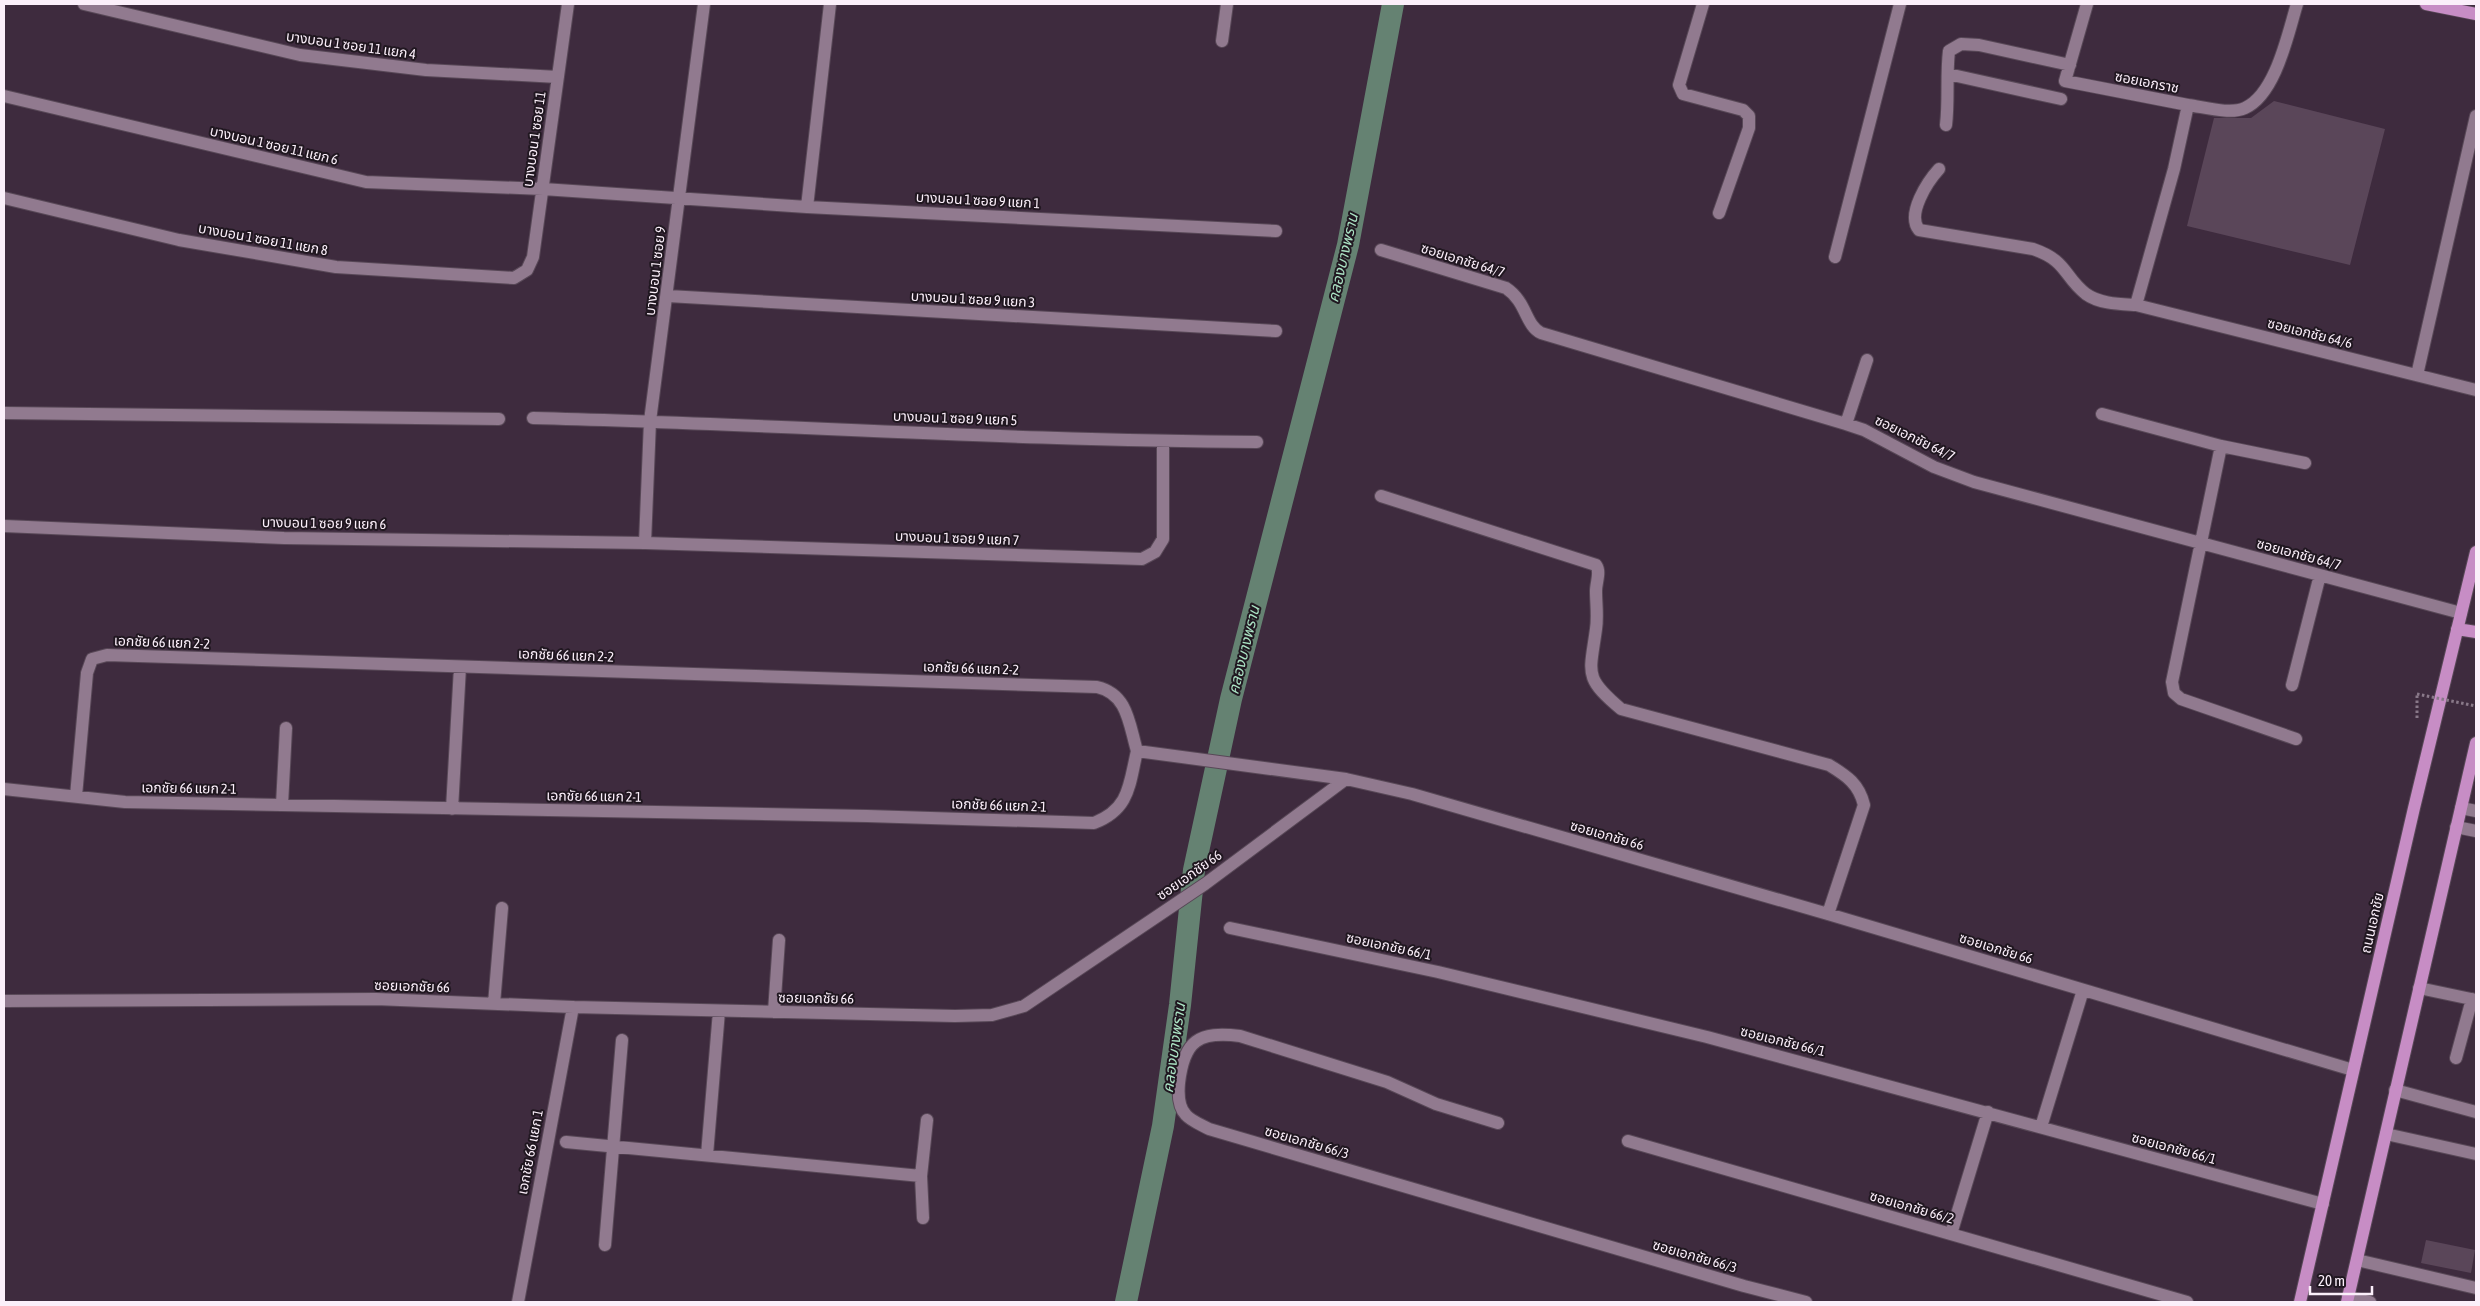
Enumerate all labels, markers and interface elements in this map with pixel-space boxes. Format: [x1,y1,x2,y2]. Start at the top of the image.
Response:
street label: บางบอน 1 ซอย 11 แยก 4 [285,28,417,62]
street label: ซอยเอกราช [2114,68,2180,96]
street label: บางบอน 1 ซอย 11 [519,90,549,188]
street label: บางบอน 1 ซอย 11 แยก 6 [208,122,340,168]
street label: บางบอน 1 ซอย 9 แยก 1 [915,189,1041,211]
water label: คลองบางพราน [1324,211,1361,304]
street label: บางบอน 1 ซอย 11 แยก 8 [197,220,329,258]
street label: บางบอน 1 ซอย 9 [642,225,668,317]
street label: ซอยเอกชัย 64/7 [1419,240,1507,280]
street label: บางบอน 1 ซอย 9 แยก 3 [910,288,1036,310]
street label: ซอยเอกชัย 64/6 [2266,315,2355,351]
street label: บางบอน 1 ซอย 9 แยก 5 [893,408,1017,428]
street label: ซอยเอกชัย 64/7 [1872,412,1958,464]
street label: บางบอน 1 ซอย 9 แยก 6 [262,514,387,532]
street label: บางบอน 1 ซอย 9 แยก 7 [895,528,1019,548]
street label: ซอยเอกชัย 64/7 [2255,535,2343,573]
water label: คลองบางพราน [1224,603,1263,696]
street label: เอกชัย 66 แยก 2-2 [114,632,210,652]
street label: เอกชัย 66 แยก 2-2 [518,645,614,665]
street label: เอกชัย 66 แยก 2-2 [923,658,1019,678]
street label: เอกชัย 66 แยก 2-1 [141,779,237,797]
street label: เอกชัย 66 แยก 2-1 [546,787,642,805]
street label: เอกชัย 66 แยก 2-1 [951,795,1047,815]
street label: ซอยเอกชัย 66 [1568,817,1646,853]
street label: ซอยเอกชัย 66 [1153,847,1225,903]
street label: ถนนเอกชัย [2357,891,2387,955]
street label: ซอยเอกชัย 66/1 [1345,929,1433,963]
street label: ซอยเอกชัย 66 [1957,929,2035,967]
street label: ซอยเอกชัย 66 [374,977,451,995]
street label: ซอยเอกชัย 66 [778,989,854,1007]
water label: คลองบางพราน [1159,1001,1188,1094]
street label: ซอยเอกชัย 66/1 [1739,1023,1827,1059]
street label: เอกชัย 66 แยก 1 [514,1108,546,1196]
street label: ซอยเอกชัย 66/3 [1263,1122,1351,1162]
street label: ซอยเอกชัย 66/1 [2130,1129,2218,1167]
street label: ซอยเอกชัย 66/2 [1868,1187,1956,1227]
street label: ซอยเอกชัย 66/3 [1651,1236,1739,1276]
scale bar [2310,1264,2372,1296]
text: 20 m [2318,1272,2345,1289]

